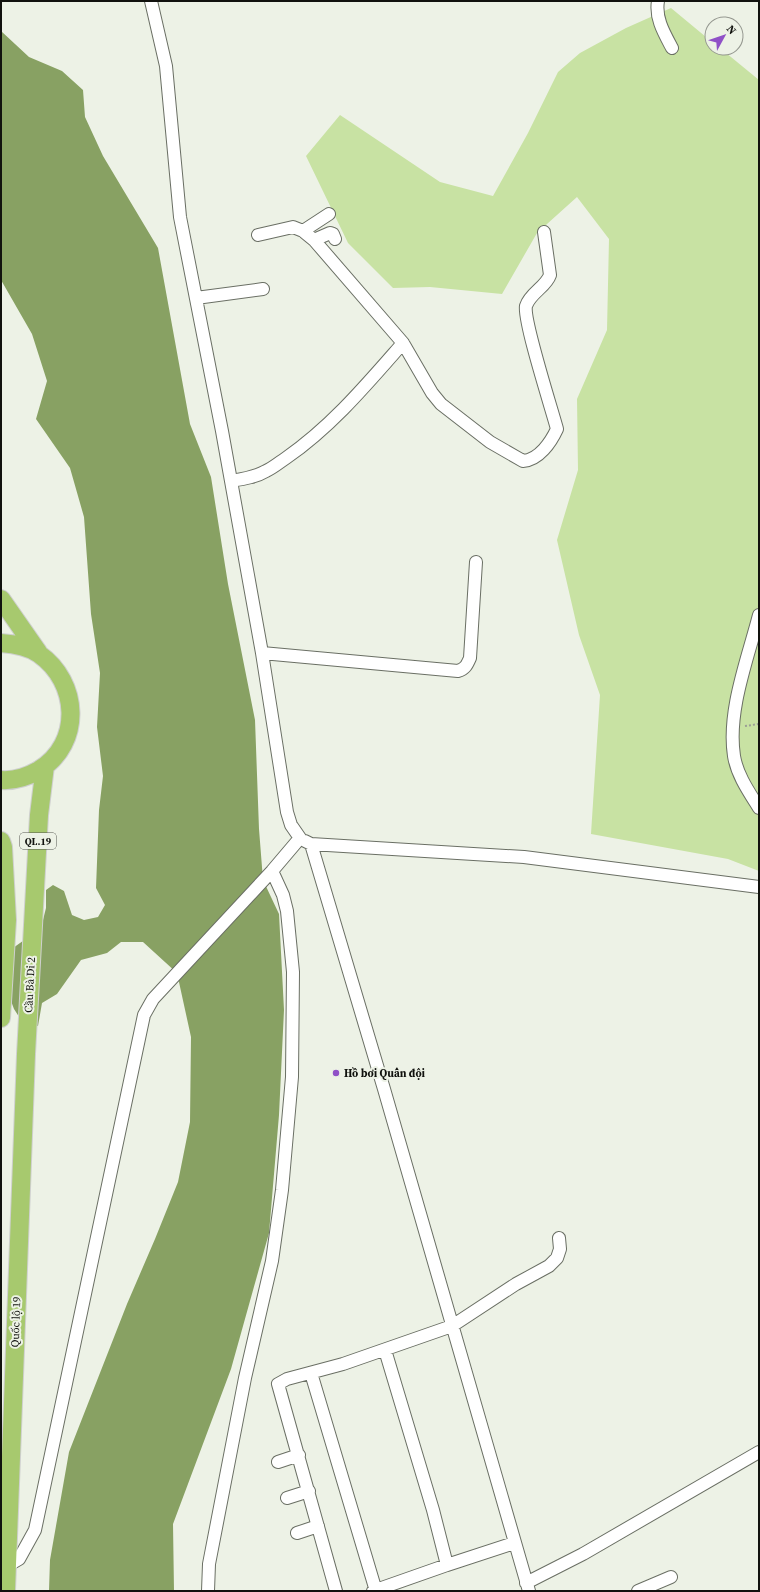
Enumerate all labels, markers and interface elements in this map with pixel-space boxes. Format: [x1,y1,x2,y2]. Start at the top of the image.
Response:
north arrow [704,16,744,56]
text: N [723,22,740,38]
road number: QL.19 [20,833,56,849]
street label: Cầu Bà Di 2 [21,956,39,1013]
place label: Hồ bơi Quân đội [344,1066,426,1081]
marker: Hồ bơi Quân đội [331,1068,341,1078]
street label: Quốc lộ 19 [8,1296,24,1348]

